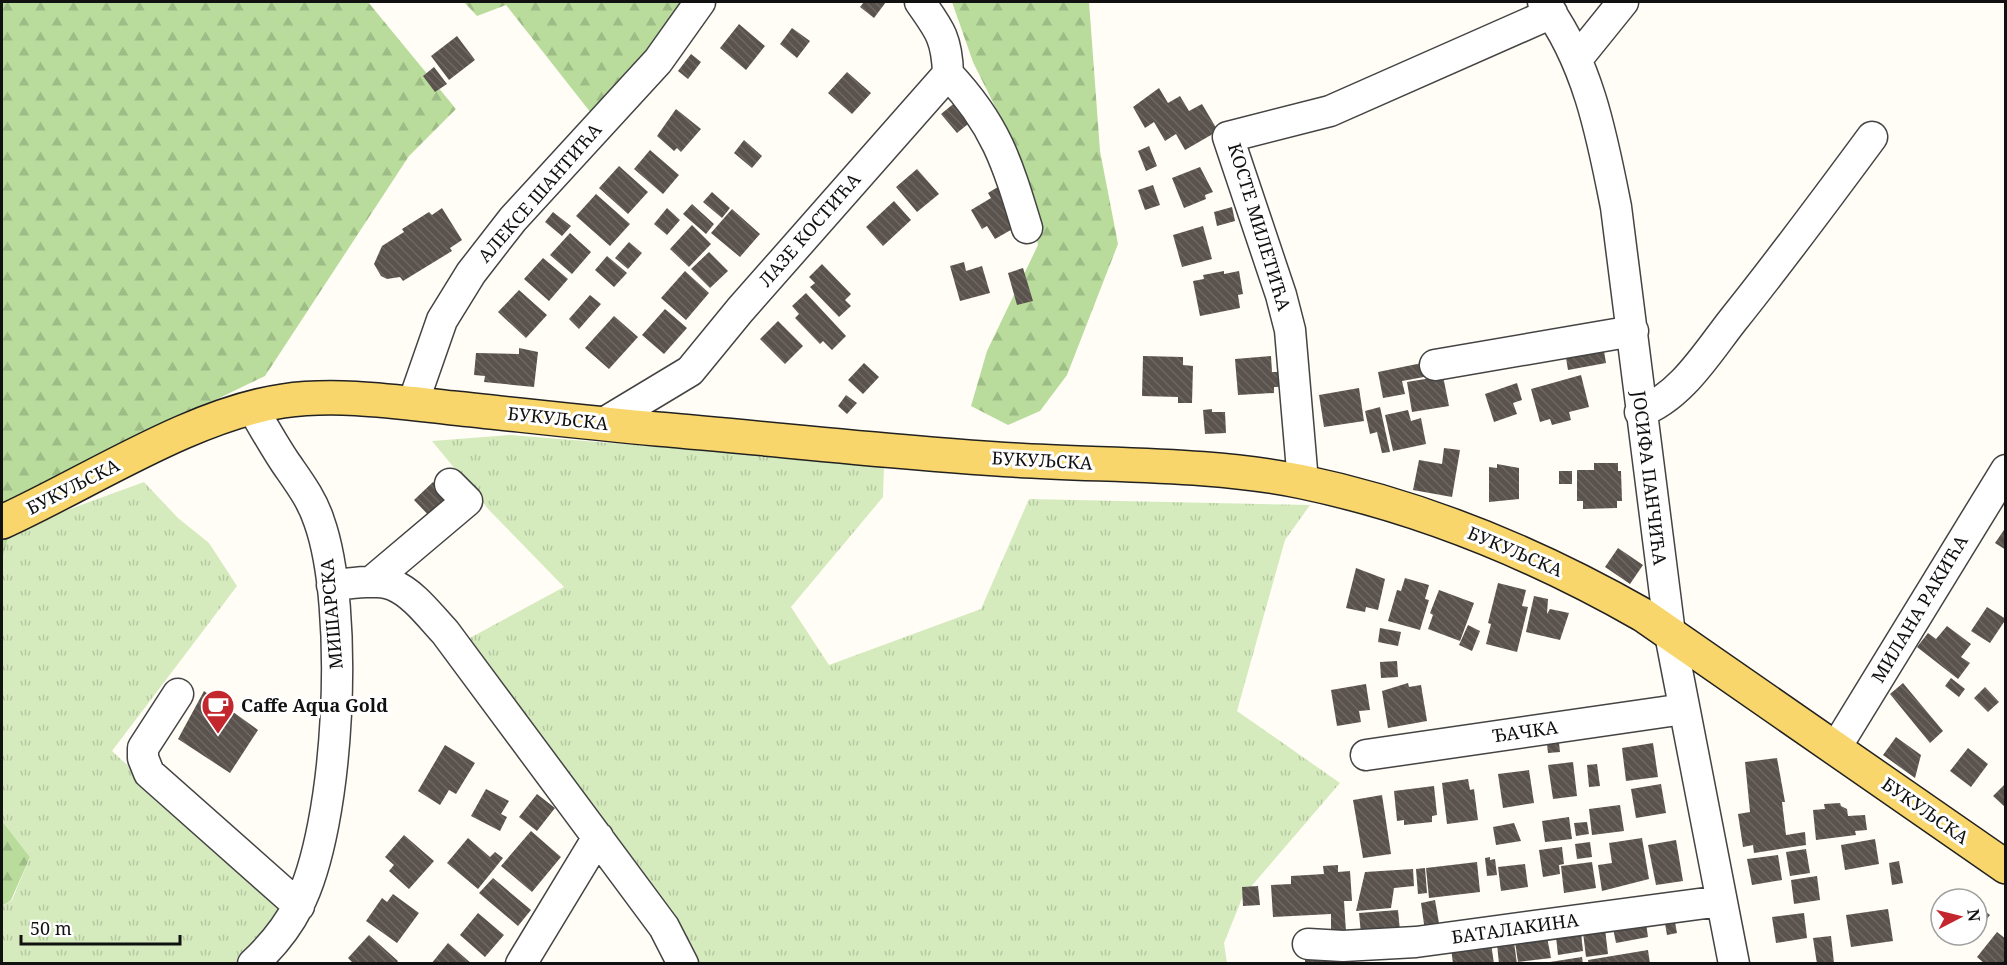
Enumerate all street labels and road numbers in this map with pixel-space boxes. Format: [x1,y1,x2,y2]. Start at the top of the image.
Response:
street label: АЛЕКСЕ ШАНТИЋА [472,117,607,267]
street label: КОСТЕ МИЛЕТИЋА [1223,140,1297,314]
street label: ЛАЗЕ КОСТИЋА [753,167,866,291]
street label: ЈОСИФА ПАНЧИЋА [1627,388,1673,567]
street label: БУКУЉСКА [507,401,610,435]
street label: БУКУЉСКА [991,445,1093,475]
street label: БУКУЉСКА [22,452,123,520]
street label: БУКУЉСКА [1464,520,1567,582]
street label: МИЛАНА РАКИЋА [1866,530,1973,687]
street label: МИШАРСКА [314,557,348,670]
street label: ЂАЧКА [1491,714,1559,747]
street label: БУКУЉСКА [1877,771,1974,849]
street label: БАТАЛАКИНА [1450,907,1580,949]

